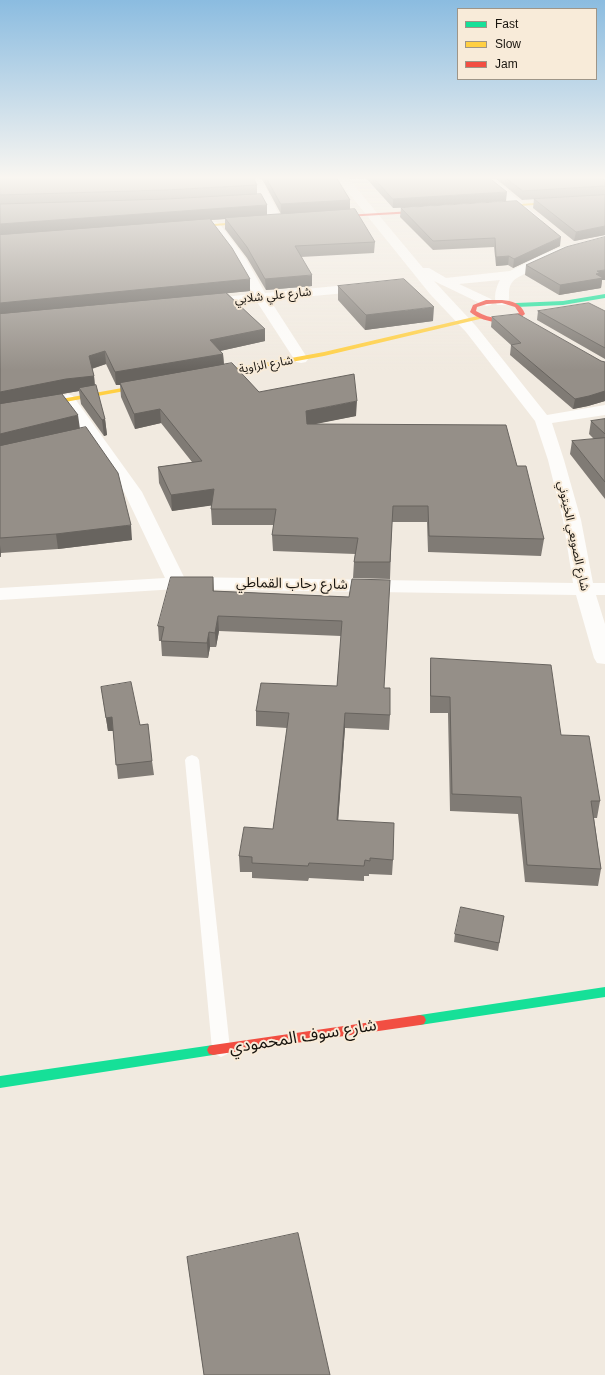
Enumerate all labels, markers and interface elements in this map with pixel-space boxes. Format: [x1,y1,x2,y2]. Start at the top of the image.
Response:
legend [457,8,597,80]
text: Fast [495,17,518,31]
text: Slow [495,37,521,51]
text: Jam [495,57,518,71]
street label: شارع علي شلابي [234,285,312,307]
street label: شارع الزاوية [238,353,294,377]
street label: شارع الصويعي الخيتوني [554,480,592,592]
street label: شارع رحاب القماطي [236,575,348,593]
street label: شارع سوف المحمودي [228,1015,378,1059]

